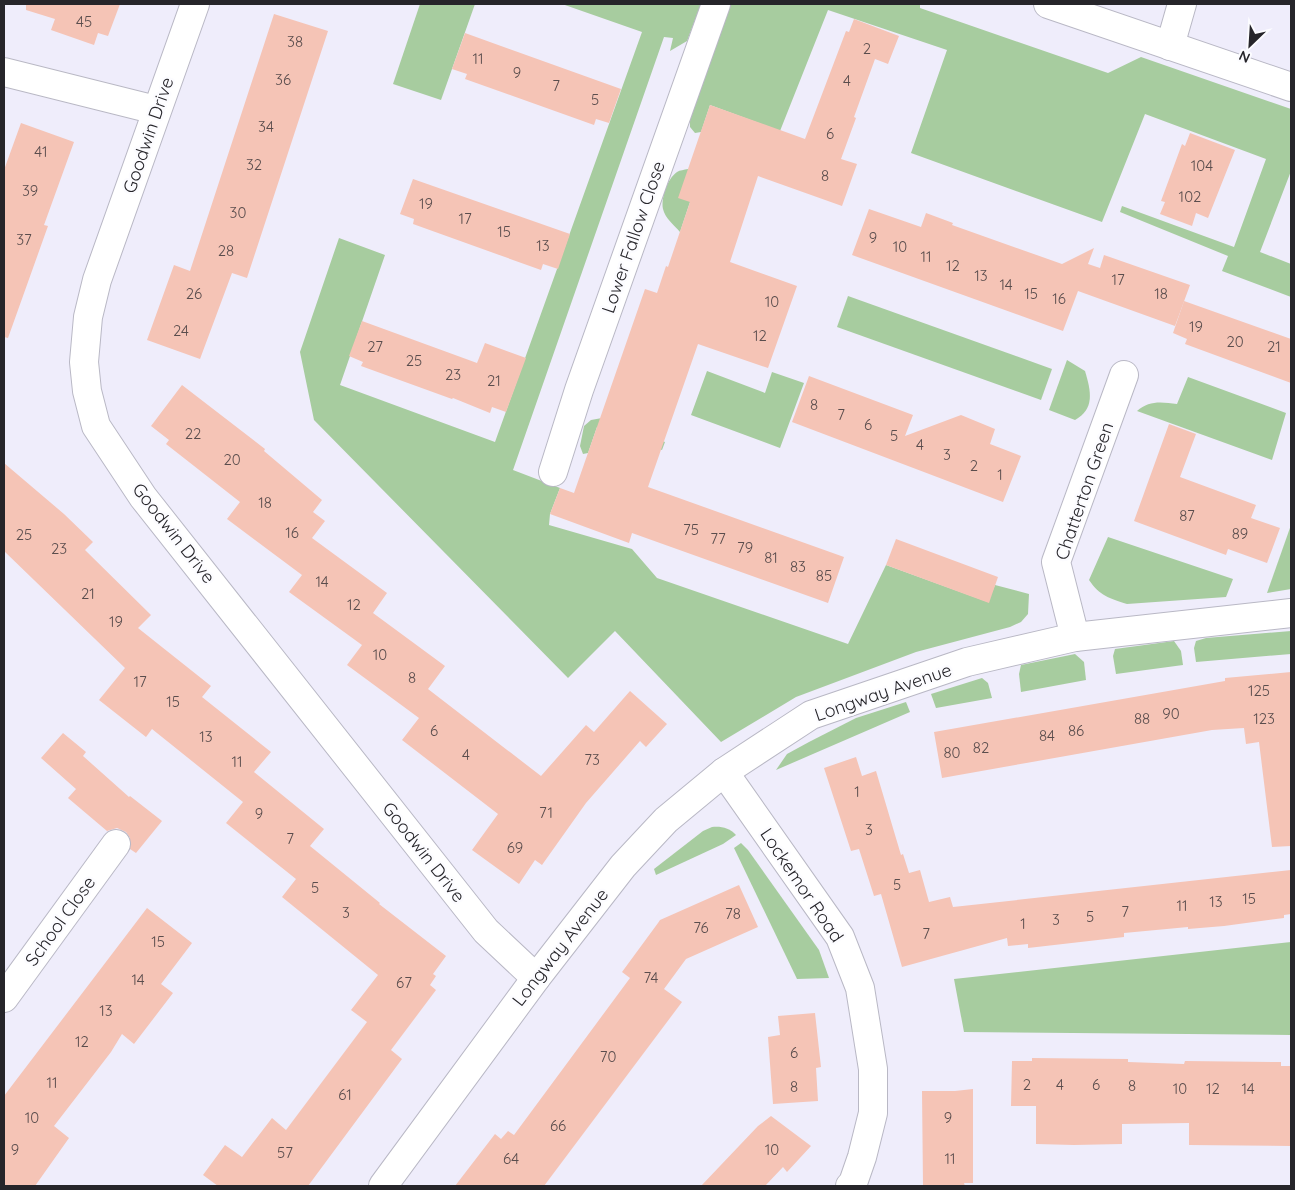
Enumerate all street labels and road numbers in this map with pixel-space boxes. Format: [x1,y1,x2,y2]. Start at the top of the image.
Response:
street label: Goodwin Drive [117,74,179,196]
street label: Lower Fallow Close [596,158,670,316]
street label: Chatterton Green [1050,419,1118,563]
street label: Goodwin Drive [128,478,220,588]
street label: Longway Avenue [812,658,954,726]
street label: Goodwin Drive [378,797,470,907]
street label: Lockemor Road [755,823,849,947]
street label: School Close [20,871,100,971]
street label: Longway Avenue [507,883,613,1011]

